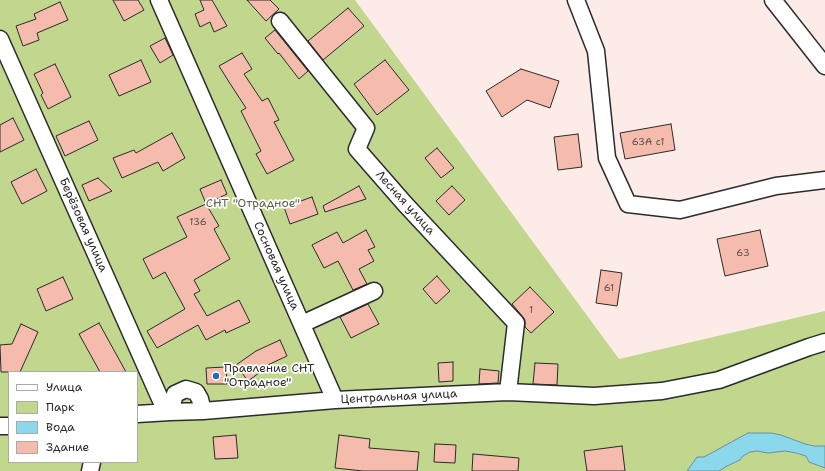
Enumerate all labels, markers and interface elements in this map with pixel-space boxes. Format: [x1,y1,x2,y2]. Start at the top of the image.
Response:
house number: 63А с1 [632,136,664,148]
street label: Лесная улица [372,168,438,238]
street label: Берёзовая улица [56,176,110,274]
park label: СНТ "Отрадное" [206,197,300,211]
house number: 136 [189,216,207,228]
street label: Сосновая улица [250,220,302,312]
house number: 63 [736,247,750,259]
house number: 61 [604,282,614,294]
house number: 1 [529,304,533,316]
place label: Правление СНТ "Отрадное" [224,362,314,390]
legend [8,371,138,463]
marker: Правление СНТ "Отрадное" [211,371,221,381]
text: Улица [46,379,82,395]
street label: Центральная улица [340,387,458,407]
text: Парк [46,399,74,415]
text: Вода [46,419,75,435]
text: Здание [46,439,89,455]

